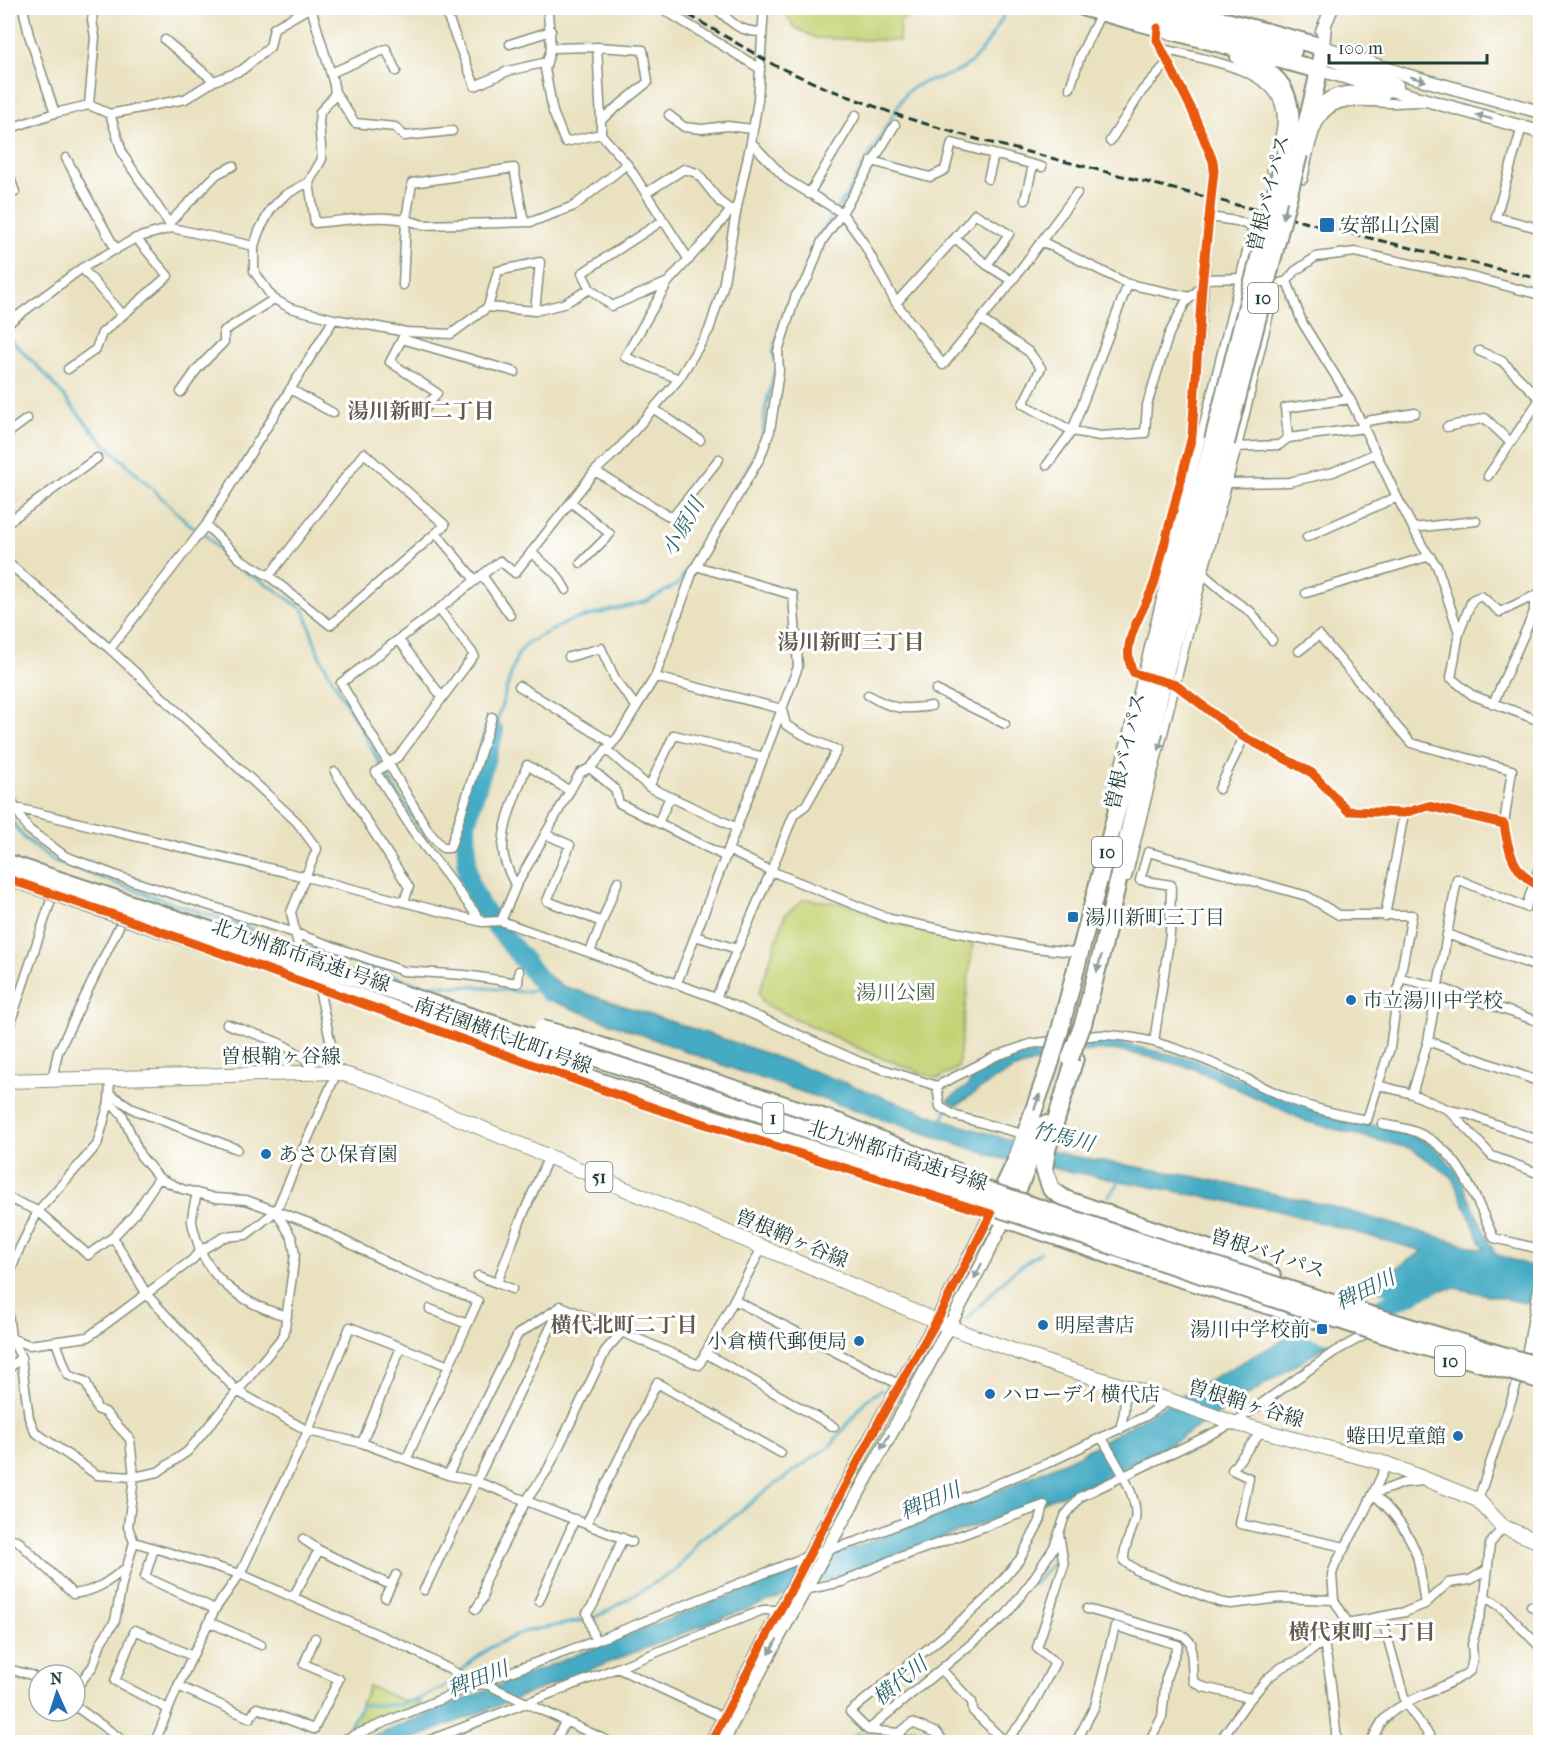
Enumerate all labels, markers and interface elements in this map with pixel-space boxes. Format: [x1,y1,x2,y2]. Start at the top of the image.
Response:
scale bar [1329,27,1486,65]
text: 100 m [1338,38,1383,59]
one-way arrow [1409,75,1427,84]
one-way arrow [1475,111,1493,121]
street label: 曽根バイパス [1243,132,1294,254]
one-way arrow [1279,201,1289,219]
place label: 安部山公園 [1340,214,1440,237]
marker: 安部山公園 [1318,216,1336,234]
road number: 10 [1248,283,1278,313]
district label: 湯川新町二丁目 [348,399,495,423]
water label: 小原川 [657,492,710,560]
district label: 湯川新町三丁目 [778,630,925,654]
street label: 曽根バイパス [1101,690,1150,812]
one-way arrow [1156,732,1166,751]
road number: 10 [1092,837,1122,867]
place label: 湯川新町三丁目 [1085,906,1225,929]
marker: 湯川新町三丁目 [1066,910,1080,924]
street label: 北九州都市高速1号線 [209,914,393,997]
one-way arrow [1094,955,1103,973]
park label: 湯川公園 [856,981,936,1004]
place label: 市立湯川中学校 [1363,989,1503,1012]
street label: 南若園横代北町1号線 [411,993,595,1078]
marker: 市立湯川中学校 [1344,993,1358,1007]
street label: 曽根鞘ヶ谷線 [221,1045,341,1068]
one-way arrow [1032,1093,1042,1111]
road number: 1 [762,1103,784,1133]
street label: 北九州都市高速1号線 [805,1116,990,1195]
water label: 竹馬川 [1030,1118,1098,1157]
place label: あさひ保育園 [278,1143,398,1166]
marker: あさひ保育園 [259,1147,273,1161]
road number: 51 [586,1162,612,1192]
street label: 曽根鞘ヶ谷線 [732,1204,852,1272]
street label: 曽根バイパス [1207,1224,1328,1283]
one-way arrow [973,1263,983,1280]
water label: 稗田川 [1331,1265,1400,1315]
district label: 横代北町二丁目 [551,1313,698,1337]
place label: 明屋書店 [1055,1314,1135,1337]
marker: 明屋書店 [1036,1318,1050,1332]
place label: 湯川中学校前 [1190,1318,1310,1341]
marker: 湯川中学校前 [1315,1322,1329,1336]
place label: 小倉横代郵便局 [707,1330,847,1353]
marker: 小倉横代郵便局 [852,1334,866,1348]
road number: 10 [1435,1346,1465,1376]
street label: 曽根鞘ヶ谷線 [1185,1375,1307,1432]
place label: ハローデイ横代店 [1002,1383,1161,1406]
marker: ハローデイ横代店 [983,1387,997,1401]
place label: 蜷田児童館 [1346,1425,1446,1448]
marker: 蜷田児童館 [1451,1429,1465,1443]
one-way arrow [880,1434,890,1451]
water label: 稗田川 [896,1477,966,1524]
district label: 横代東町二丁目 [1289,1620,1436,1644]
one-way arrow [768,1639,778,1656]
water label: 横代川 [868,1651,934,1710]
water label: 稗田川 [444,1656,514,1701]
north arrow [27,1663,87,1723]
text: N [50,1669,64,1688]

